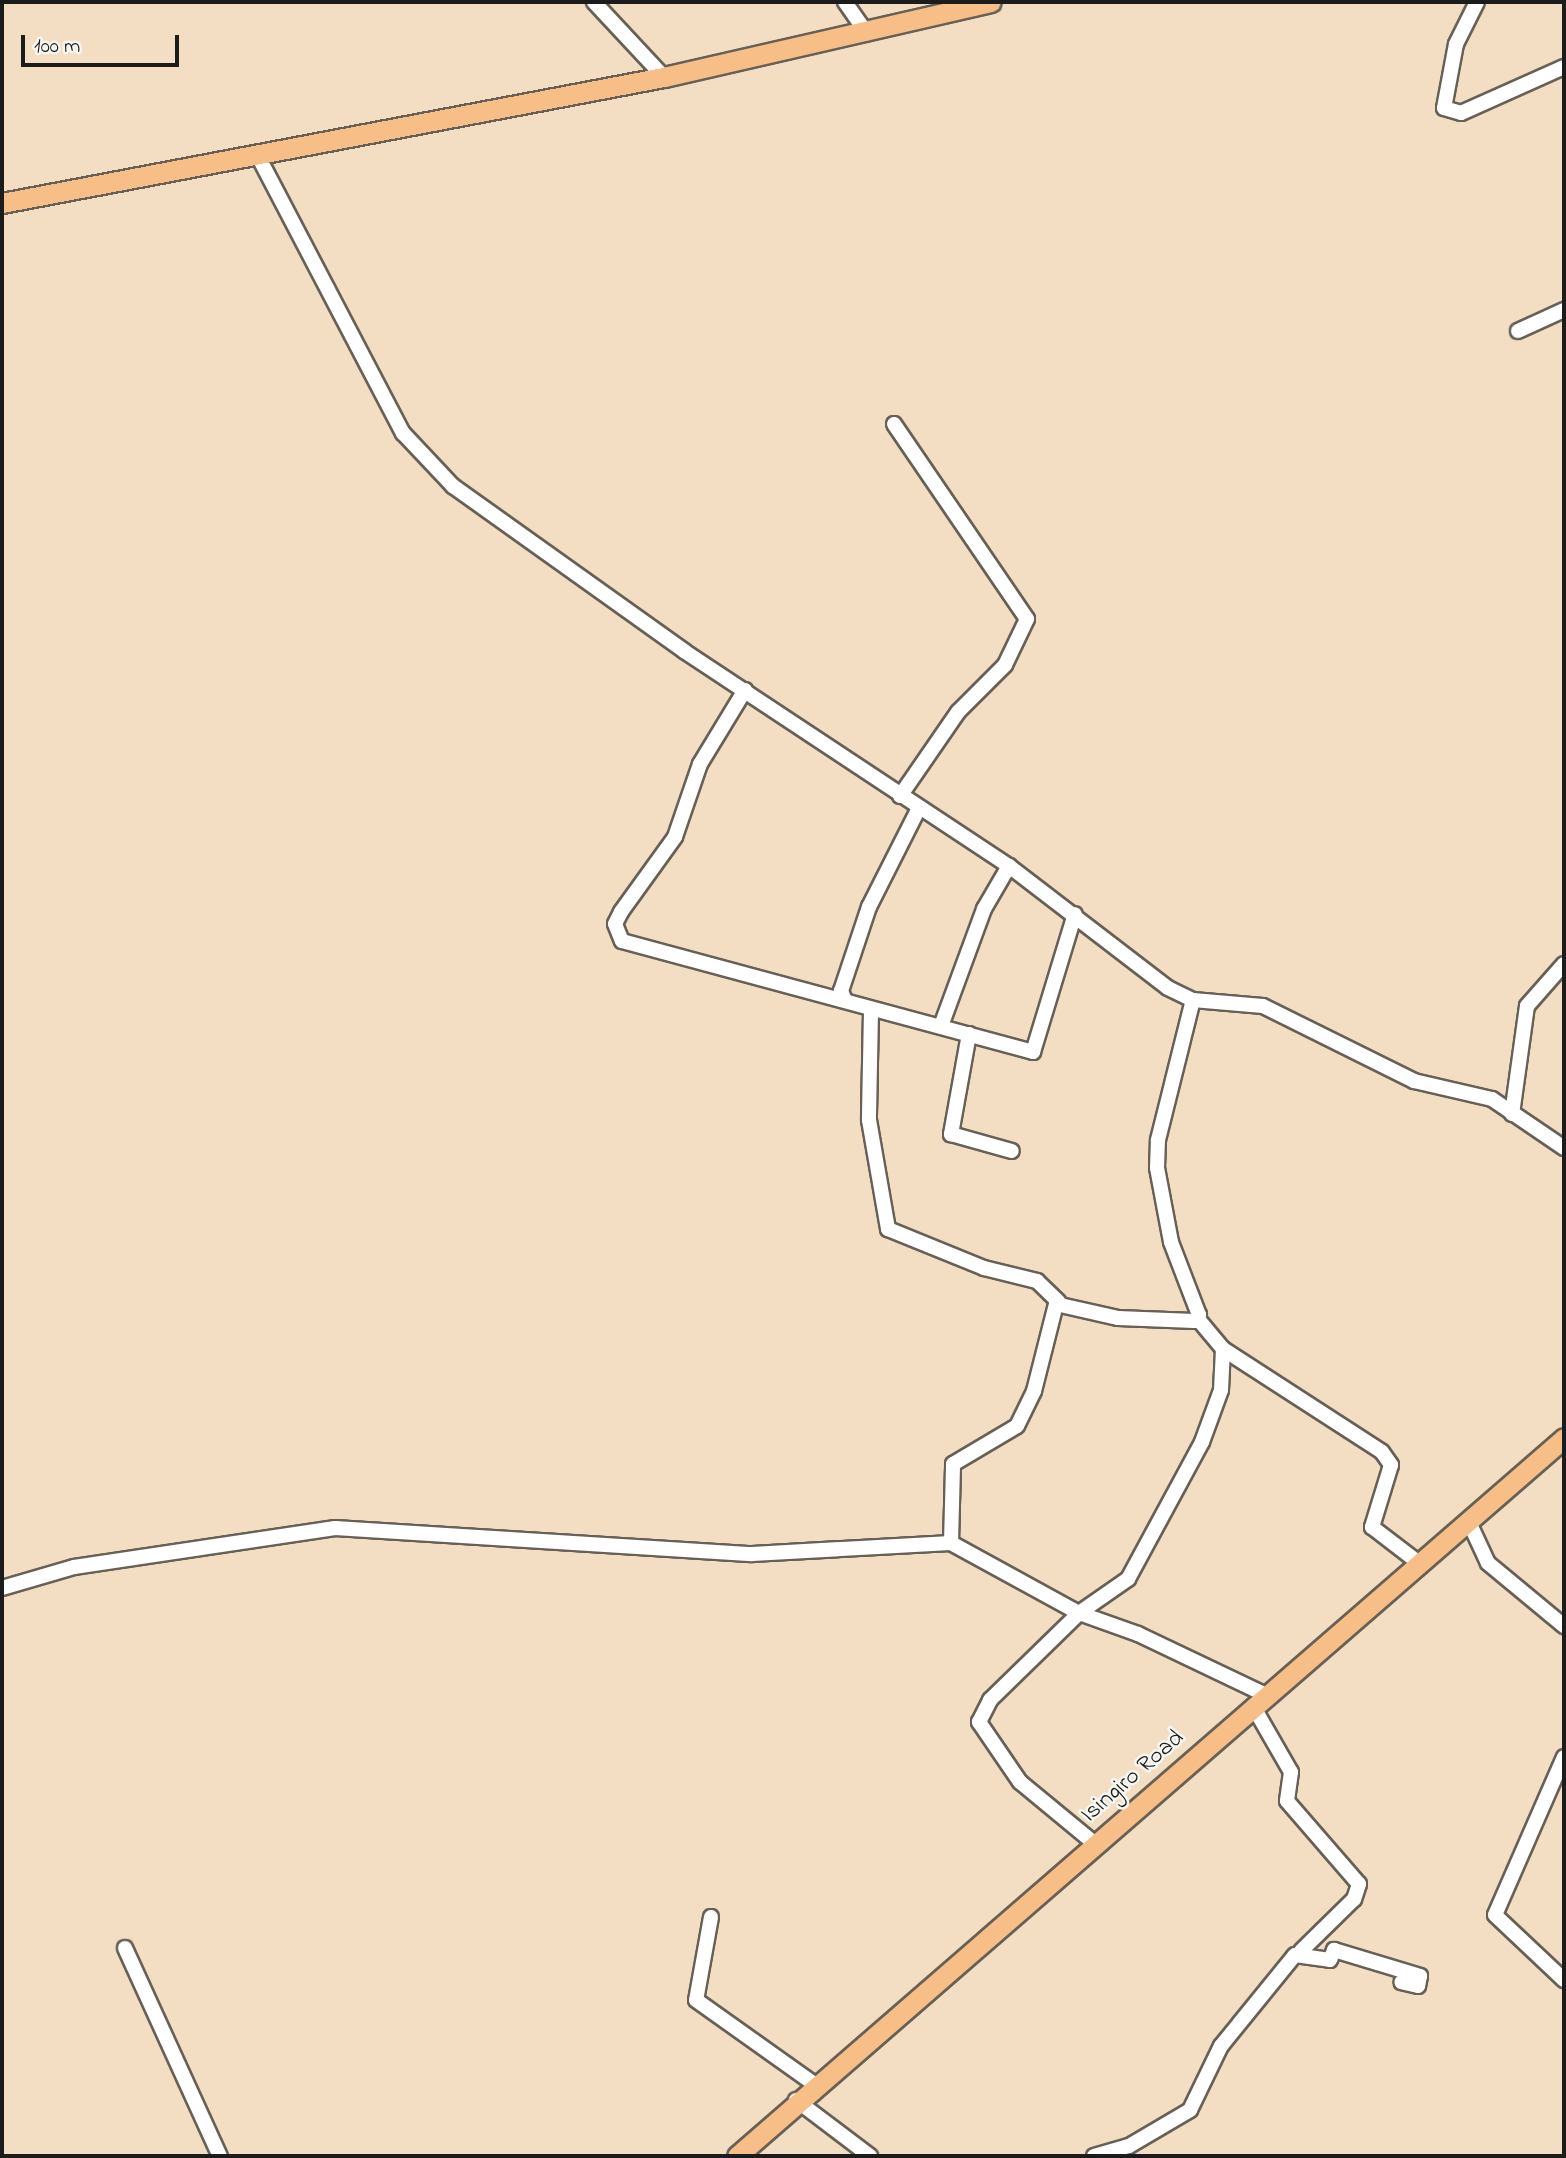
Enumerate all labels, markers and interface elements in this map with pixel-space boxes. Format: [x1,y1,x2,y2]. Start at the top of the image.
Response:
scale bar [24,21,182,65]
text: 100 m [34,32,80,62]
street label: Isingiro Road [1076,1724,1190,1830]

